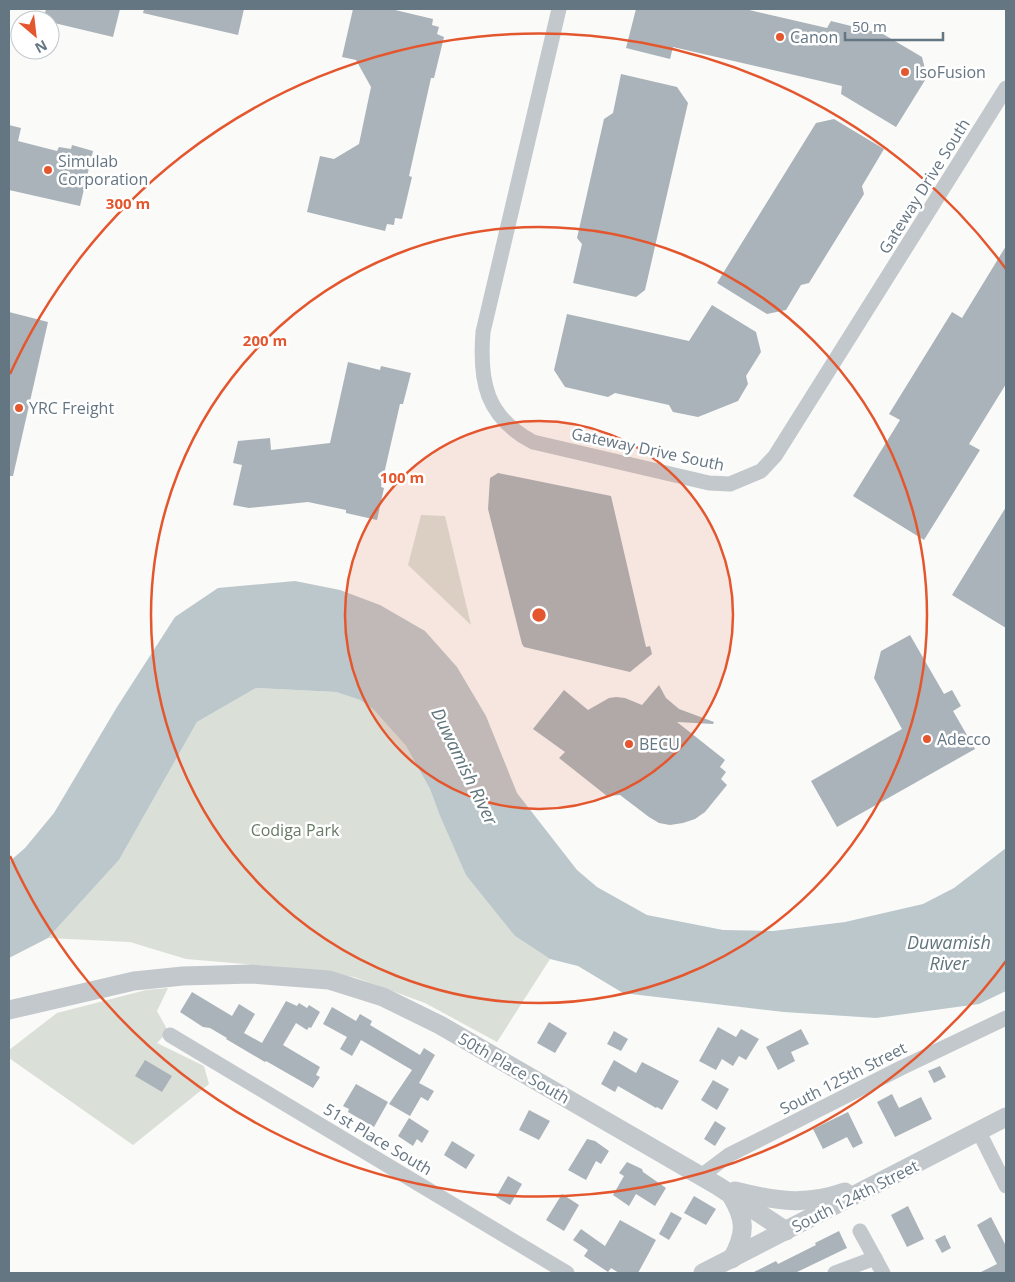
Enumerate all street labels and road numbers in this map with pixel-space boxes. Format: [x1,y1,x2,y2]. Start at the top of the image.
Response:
street label: Gateway Drive South [873,114,975,258]
street label: Gateway Drive South [570,422,726,476]
street label: 50th Place South [454,1027,574,1109]
street label: South 125th Street [776,1036,910,1120]
street label: 51st Place South [320,1098,436,1180]
street label: South 124th Street [788,1154,922,1238]

